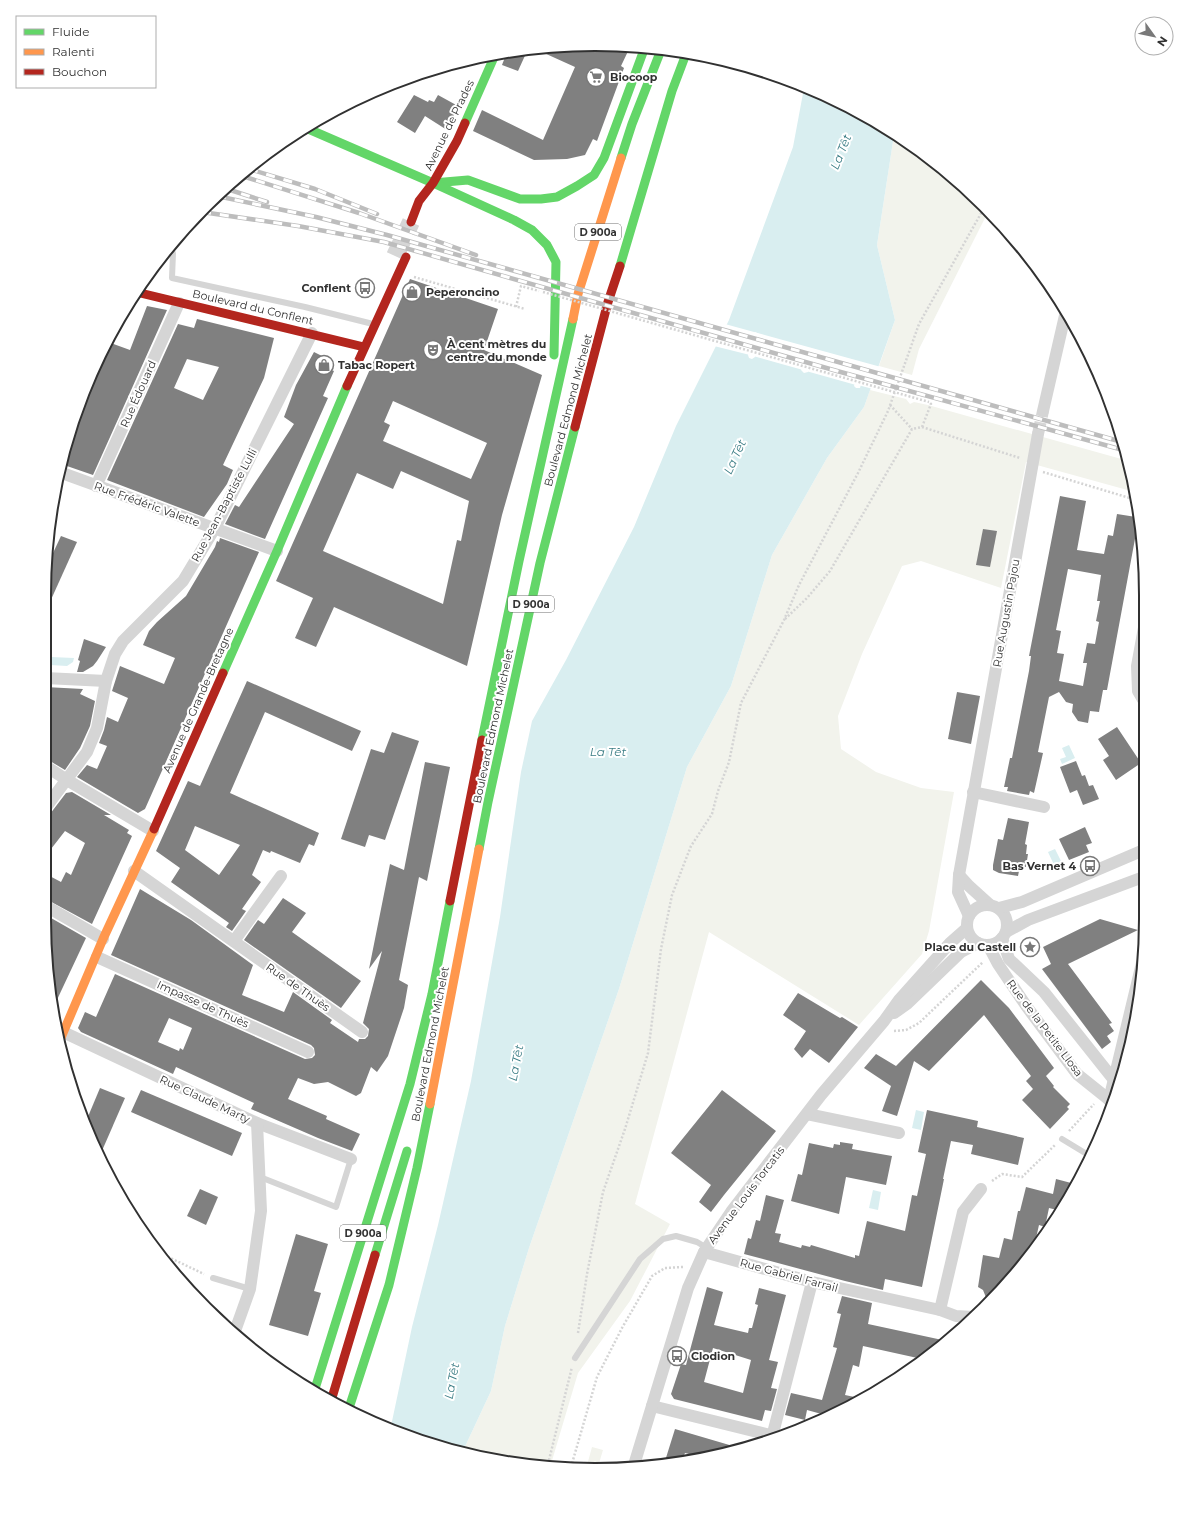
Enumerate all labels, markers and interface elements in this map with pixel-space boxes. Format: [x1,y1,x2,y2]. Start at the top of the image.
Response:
legend [16,16,156,88]
north arrow [1134,16,1174,56]
text: Fluide [52,24,90,39]
text: N [1154,34,1171,49]
text: Ralenti [52,44,94,59]
text: Bouchon [52,64,107,79]
supermarket icon: Biocoop [585,66,607,88]
place label: Biocoop [610,70,658,84]
street label: Avenue de Prades [421,77,477,173]
water label: La Têt [827,132,854,172]
road number: D 900a [575,224,621,240]
bus stop icon: Conflent [354,277,376,299]
place label: Conflent [302,281,351,295]
shop icon: Peperoncino [401,281,423,303]
place label: Peperoncino [426,285,500,299]
street label: Boulevard du Conflent [191,286,315,328]
street label: Boulevard Edmond Michelet [541,332,595,488]
place label: À cent mètres du centre du monde [446,337,547,364]
theatre icon: À cent mètres du centre du monde [422,339,444,361]
shop icon: Tabac Ropert [313,354,335,376]
street label: Rue Édouard [117,358,159,430]
place label: Tabac Ropert [338,358,415,372]
water label: La Têt [720,437,749,477]
street label: Rue Jean-Baptiste Lulli [188,446,260,564]
street label: Rue Frédéric Valette [92,478,202,530]
street label: Rue Augustin Pajou [990,558,1022,668]
road number: D 900a [508,596,554,612]
street label: Avenue de Grande-Bretagne [160,625,237,775]
street label: Boulevard Edmond Michelet [470,647,516,805]
water label: La Têt [590,744,626,759]
bus stop icon: Bas Vernet 4 [1079,855,1101,877]
place label: Bas Vernet 4 [1003,859,1076,873]
place icon: Place du Castell [1019,936,1041,958]
place label: Place du Castell [924,940,1016,954]
street label: Rue de Thuès [263,960,333,1015]
street label: Boulevard Edmond Michelet [408,965,452,1123]
street label: Impasse de Thuès [155,977,252,1031]
street label: Rue de la Petite Llosa [1004,977,1086,1079]
water label: La Têt [505,1043,526,1082]
street label: Rue Claude Marty [158,1072,252,1126]
street label: Avenue Louis Torcatis [705,1143,788,1247]
road number: D 900a [340,1225,386,1241]
street label: Rue Gabriel Farrail [738,1255,840,1295]
bus stop icon: Clodion [666,1345,688,1367]
place label: Clodion [691,1349,735,1363]
water label: La Têt [441,1361,462,1400]

